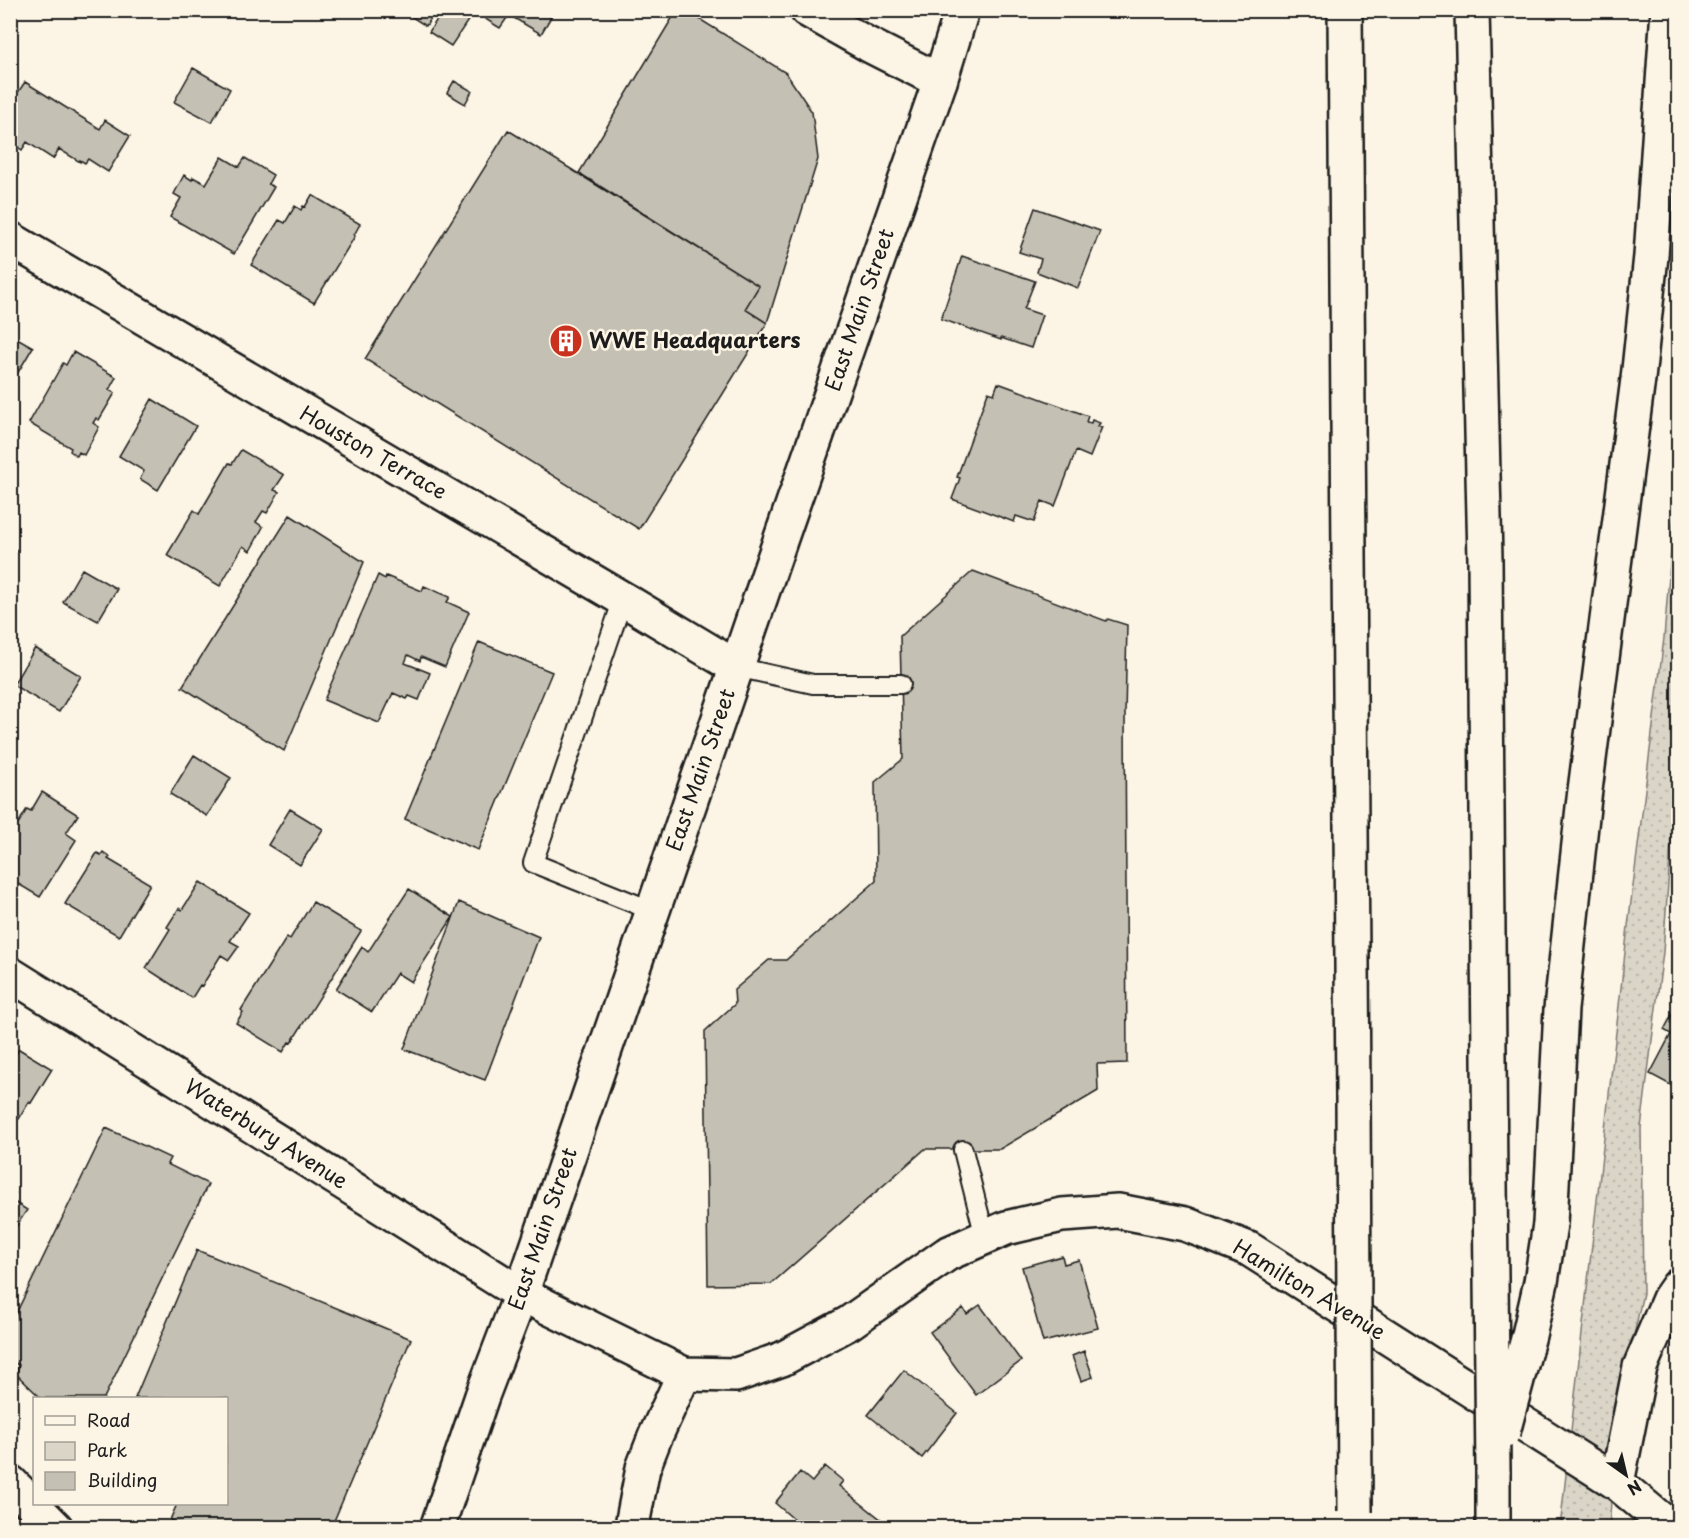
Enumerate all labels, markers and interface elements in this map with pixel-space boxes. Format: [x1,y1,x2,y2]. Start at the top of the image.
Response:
street label: East Main Street [815,224,901,395]
building icon: WWE Headquarters [548,323,584,359]
place label: WWE Headquarters [589,323,801,355]
street label: Houston Terrace [294,396,454,506]
street label: East Main Street [656,684,742,855]
street label: Waterbury Avenue [179,1069,355,1195]
street label: East Main Street [498,1143,584,1314]
street label: Hamilton Avenue [1228,1230,1392,1347]
legend [33,1397,228,1505]
text: Road [87,1406,131,1433]
text: Park [87,1436,127,1463]
north arrow [1596,1445,1656,1505]
text: Building [87,1466,157,1493]
text: N [1623,1475,1647,1502]

